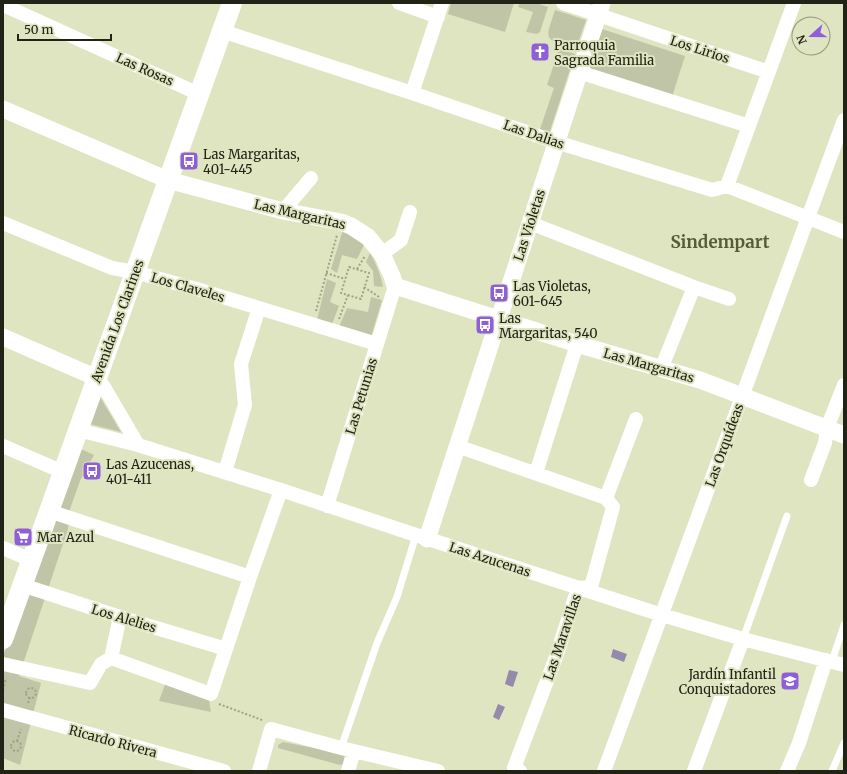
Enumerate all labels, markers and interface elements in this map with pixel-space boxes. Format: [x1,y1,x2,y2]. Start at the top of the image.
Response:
scale bar [18,16,111,42]
north arrow [791,16,831,56]
text: 50 m [24,22,53,37]
street label: Los Lirios [668,32,732,67]
text: N [793,33,810,46]
place label: Parroquia Sagrada Familia [554,37,654,69]
church icon: Parroquia Sagrada Familia [529,41,551,63]
street label: Las Rosas [113,49,176,90]
street label: Las Dalias [501,116,567,153]
place label: Las Margaritas, 401-445 [203,146,300,178]
bus stop icon: Las Margaritas, 401-445 [178,150,200,172]
street label: Las Violetas [510,187,549,263]
street label: Las Margaritas [252,196,347,233]
district label: Sindempart [670,231,770,253]
street label: Avenida Los Clarines [87,257,148,386]
street label: Los Claveles [149,269,227,306]
place label: Las Violetas, 601-645 [513,278,591,310]
bus stop icon: Las Violetas, 601-645 [488,282,510,304]
place label: Las Margaritas, 540 [499,310,598,342]
bus stop icon: Las Margaritas, 540 [474,314,496,336]
street label: Las Margaritas [602,344,696,387]
street label: Las Petunias [342,356,381,437]
street label: Las Orquídeas [701,401,747,489]
place label: Las Azucenas, 401-411 [106,456,194,488]
bus stop icon: Las Azucenas, 401-411 [81,460,103,482]
supermarket icon: Mar Azul [12,526,34,548]
place label: Mar Azul [37,529,94,546]
street label: Las Azucenas [447,538,533,581]
street label: Las Maravillas [540,592,585,683]
street label: Los Alelies [89,601,158,636]
place label: Jardín Infantil Conquistadores [679,666,776,698]
school or university icon: Jardín Infantil Conquistadores [779,670,801,692]
street label: Ricardo Rivera [67,722,159,761]

